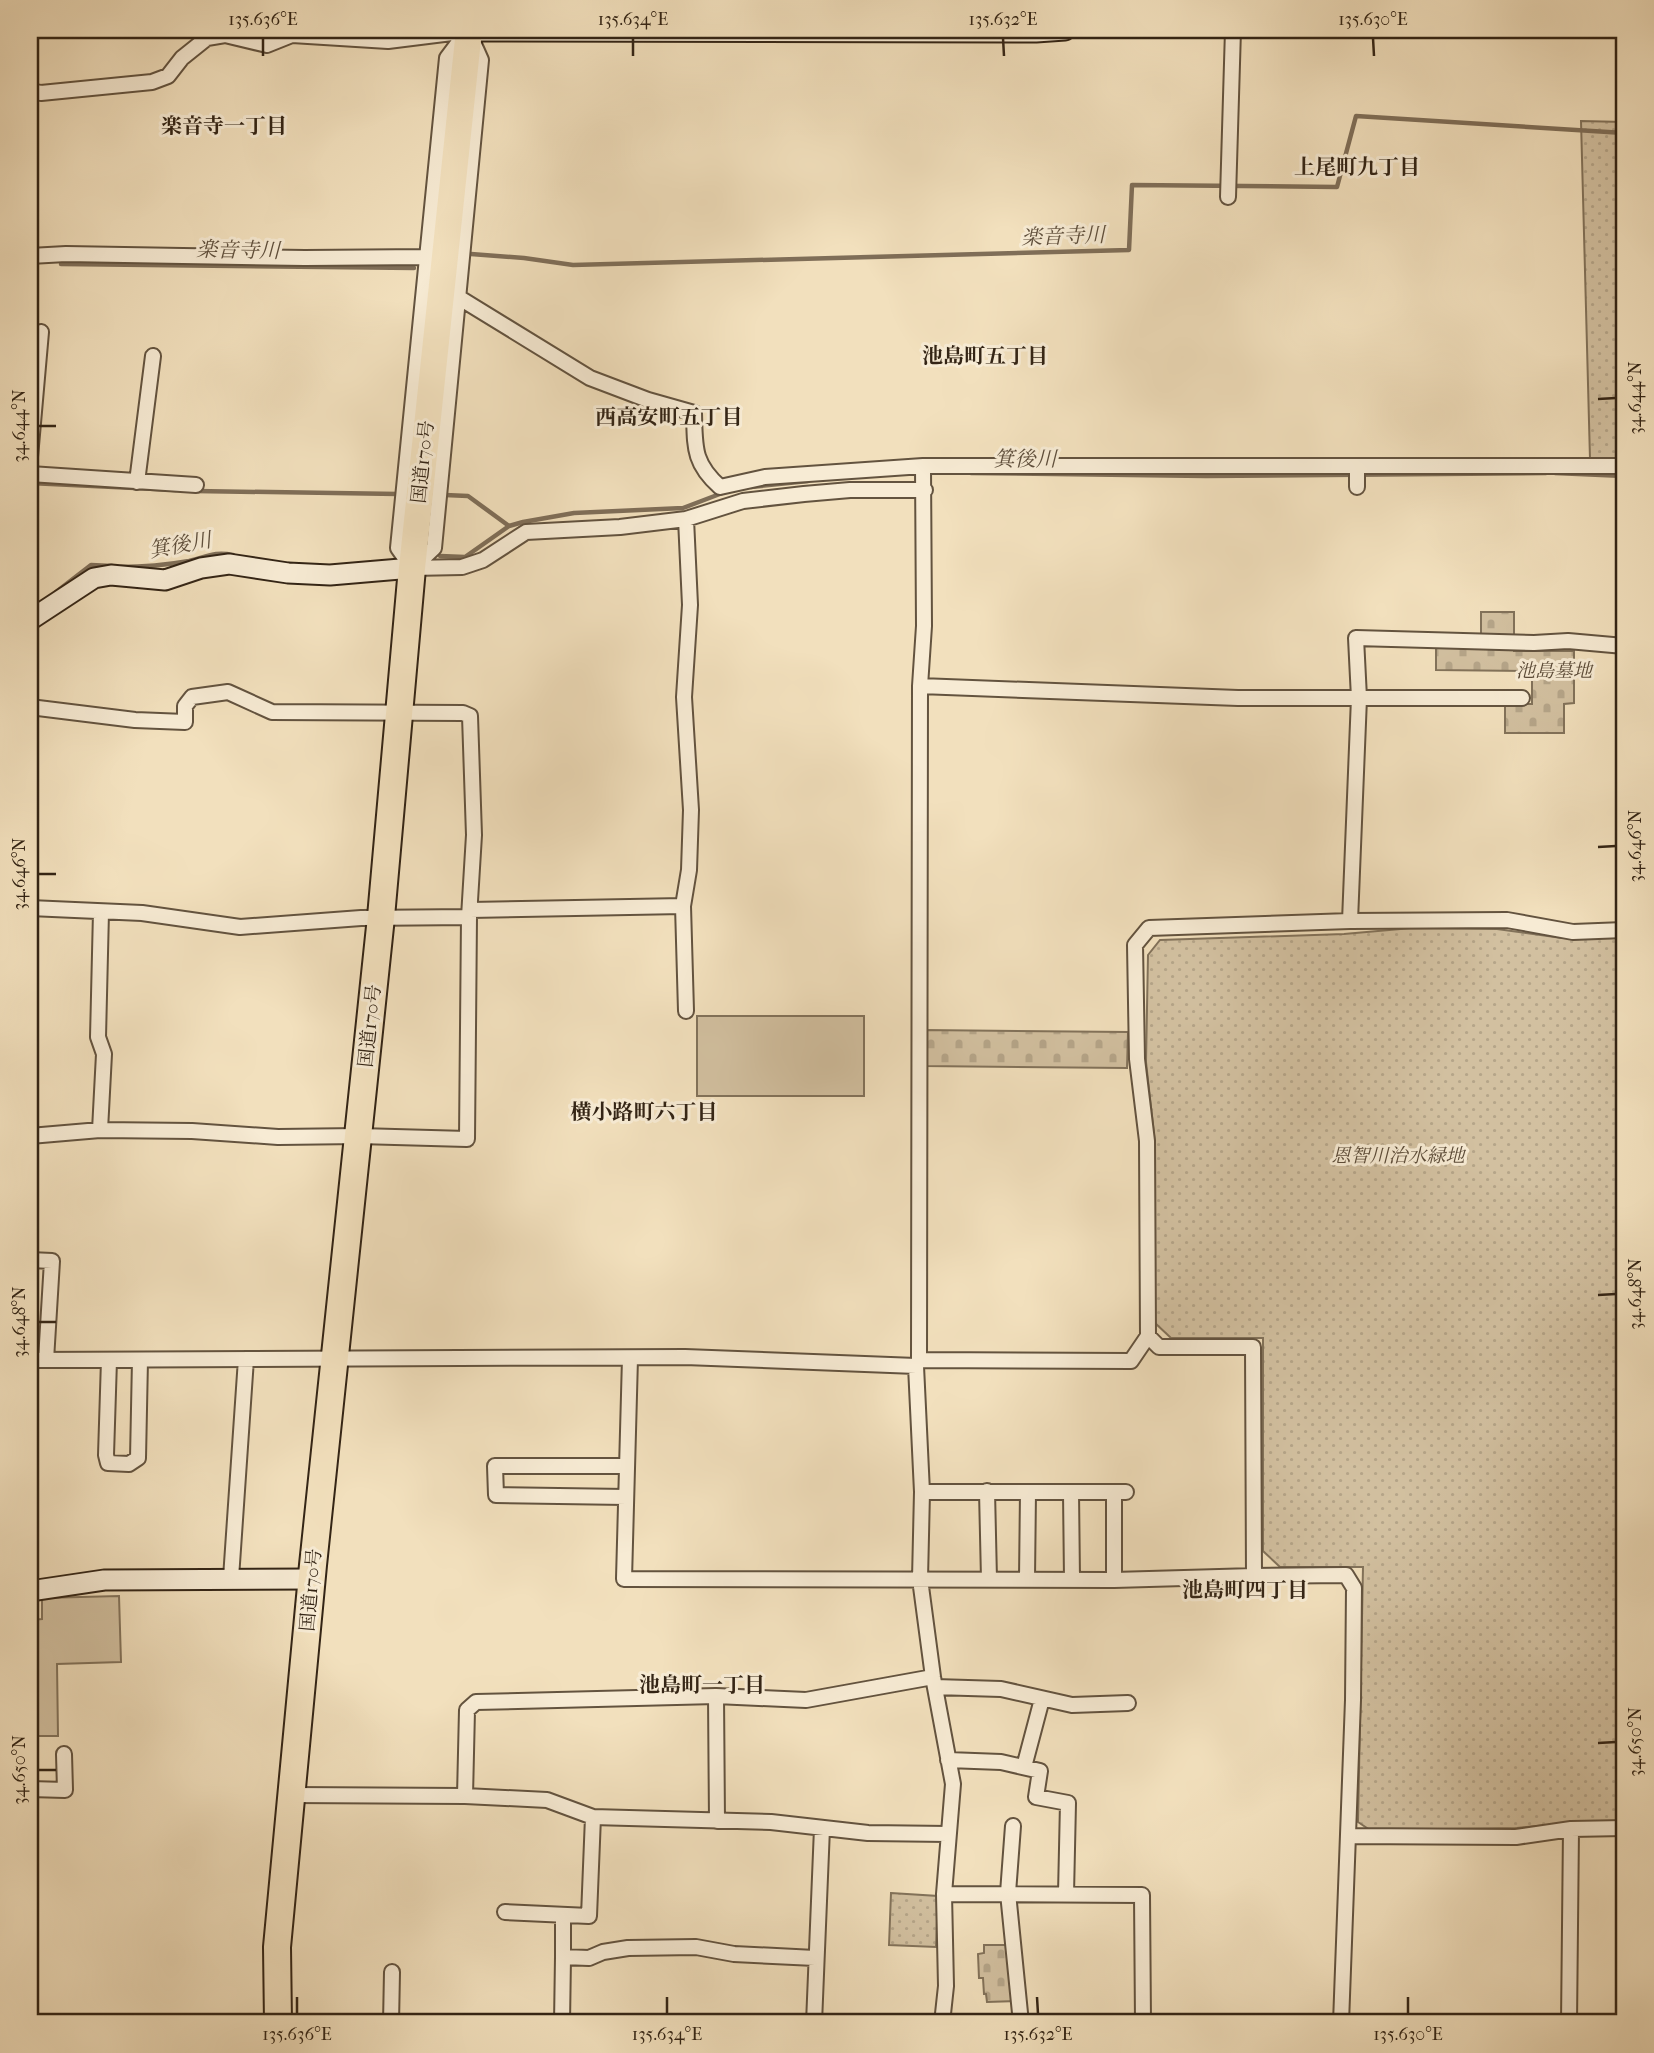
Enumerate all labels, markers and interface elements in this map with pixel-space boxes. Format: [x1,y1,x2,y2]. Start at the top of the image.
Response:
text: 135.636°E [228,9,298,30]
text: 135.634°E [598,9,668,30]
text: 135.632°E [969,9,1038,30]
text: 135.630°E [1338,9,1408,30]
district label: 楽音寺一丁目 [161,114,287,138]
district label: 上尾町九丁目 [1294,155,1420,179]
water label: 楽音寺川 [1021,222,1107,249]
water label: 楽音寺川 [196,237,282,263]
district label: 池島町五丁目 [922,344,1048,368]
text: 34.644°N [1625,361,1646,435]
text: 34.644°N [9,389,30,463]
district label: 西高安町五丁目 [596,405,743,429]
street label: 国道170号 [408,419,438,505]
water label: 箕後川 [994,447,1058,471]
water label: 箕後川 [147,527,215,562]
park label: 池島墓地 [1516,660,1594,682]
text: 34.646°N [1625,810,1646,882]
text: 34.646°N [9,838,30,910]
street label: 国道170号 [355,983,385,1069]
district label: 横小路町六丁目 [571,1100,718,1124]
park label: 恩智川治水緑地 [1331,1145,1466,1167]
text: 34.648°N [1625,1258,1646,1330]
text: 34.648°N [9,1286,30,1358]
street label: 国道170号 [296,1548,326,1632]
district label: 池島町四丁目 [1182,1578,1308,1602]
district label: 池島町一丁目 [639,1673,765,1697]
text: 34.650°N [1625,1707,1646,1777]
text: 34.650°N [9,1735,30,1805]
text: 135.636°E [262,2024,332,2045]
text: 135.634°E [632,2024,702,2045]
text: 135.632°E [1004,2024,1073,2045]
text: 135.630°E [1373,2024,1443,2045]

